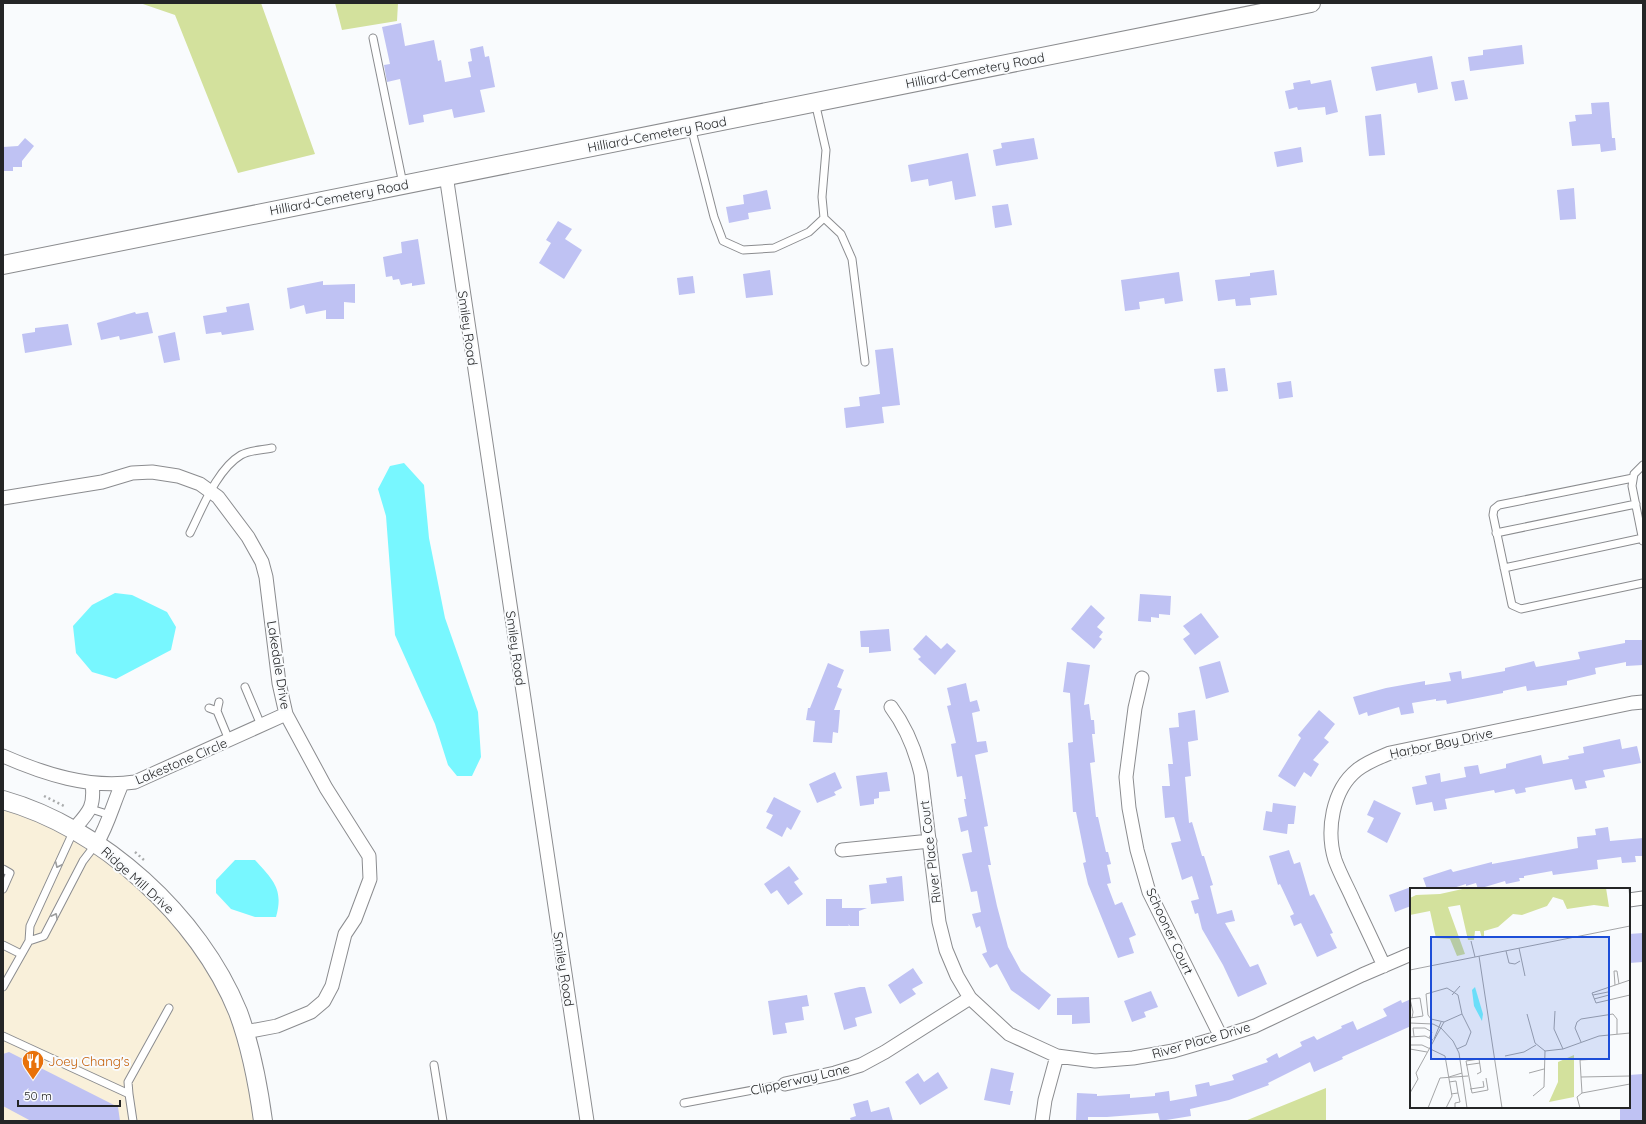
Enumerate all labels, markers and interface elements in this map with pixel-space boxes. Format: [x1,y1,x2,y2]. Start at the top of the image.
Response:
street label: Hilliard-Cemetery Road [904,49,1046,91]
street label: Hilliard-Cemetery Road [586,113,728,155]
street label: Hilliard-Cemetery Road [268,176,410,218]
street label: Smiley Road [455,290,481,366]
street label: Smiley Road [503,610,529,686]
street label: Lakedale Drive [264,619,294,711]
street label: Harbor Bay Drive [1388,724,1494,762]
street label: Lakestone Circle [133,734,229,788]
street label: River Place Court [916,800,944,904]
street label: Ridge Mill Drive [98,843,178,917]
one-way arrow [55,860,63,868]
street label: Schooner Court [1143,885,1197,977]
inset map [1410,888,1630,1108]
one-way arrow [50,912,58,920]
street label: Smiley Road [550,931,578,1007]
street label: River Place Drive [1150,1018,1252,1062]
restaurant icon: Joey Chang's [20,1048,46,1081]
place label: Joey Chang's [48,1053,129,1069]
street label: Clipperway Lane [749,1060,851,1098]
scale bar [18,1082,120,1108]
text: 50 m [24,1088,52,1103]

